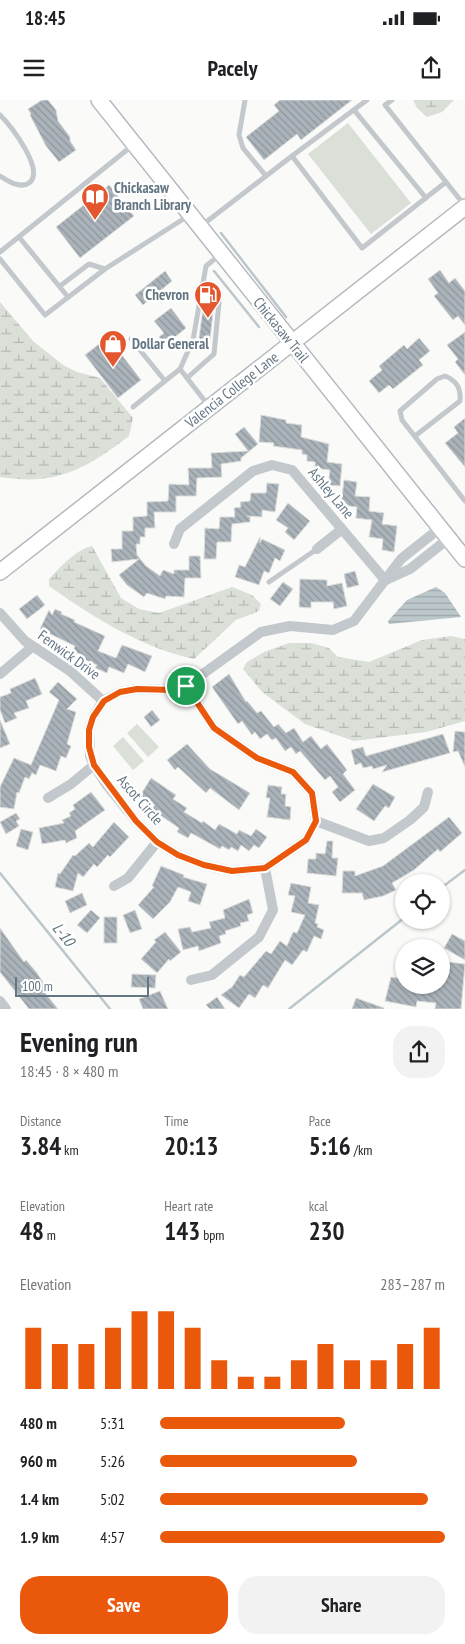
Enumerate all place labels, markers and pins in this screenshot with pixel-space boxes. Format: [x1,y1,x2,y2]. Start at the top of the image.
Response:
place label: Chickasaw Branch Library [114,178,192,214]
library icon: Chickasaw Branch Library [80,182,110,221]
fuel station icon: Chevron [193,280,223,319]
place label: Chevron [145,285,189,304]
shop icon: Dollar General [98,329,128,368]
place label: Dollar General [132,334,209,353]
pin [165,665,207,707]

